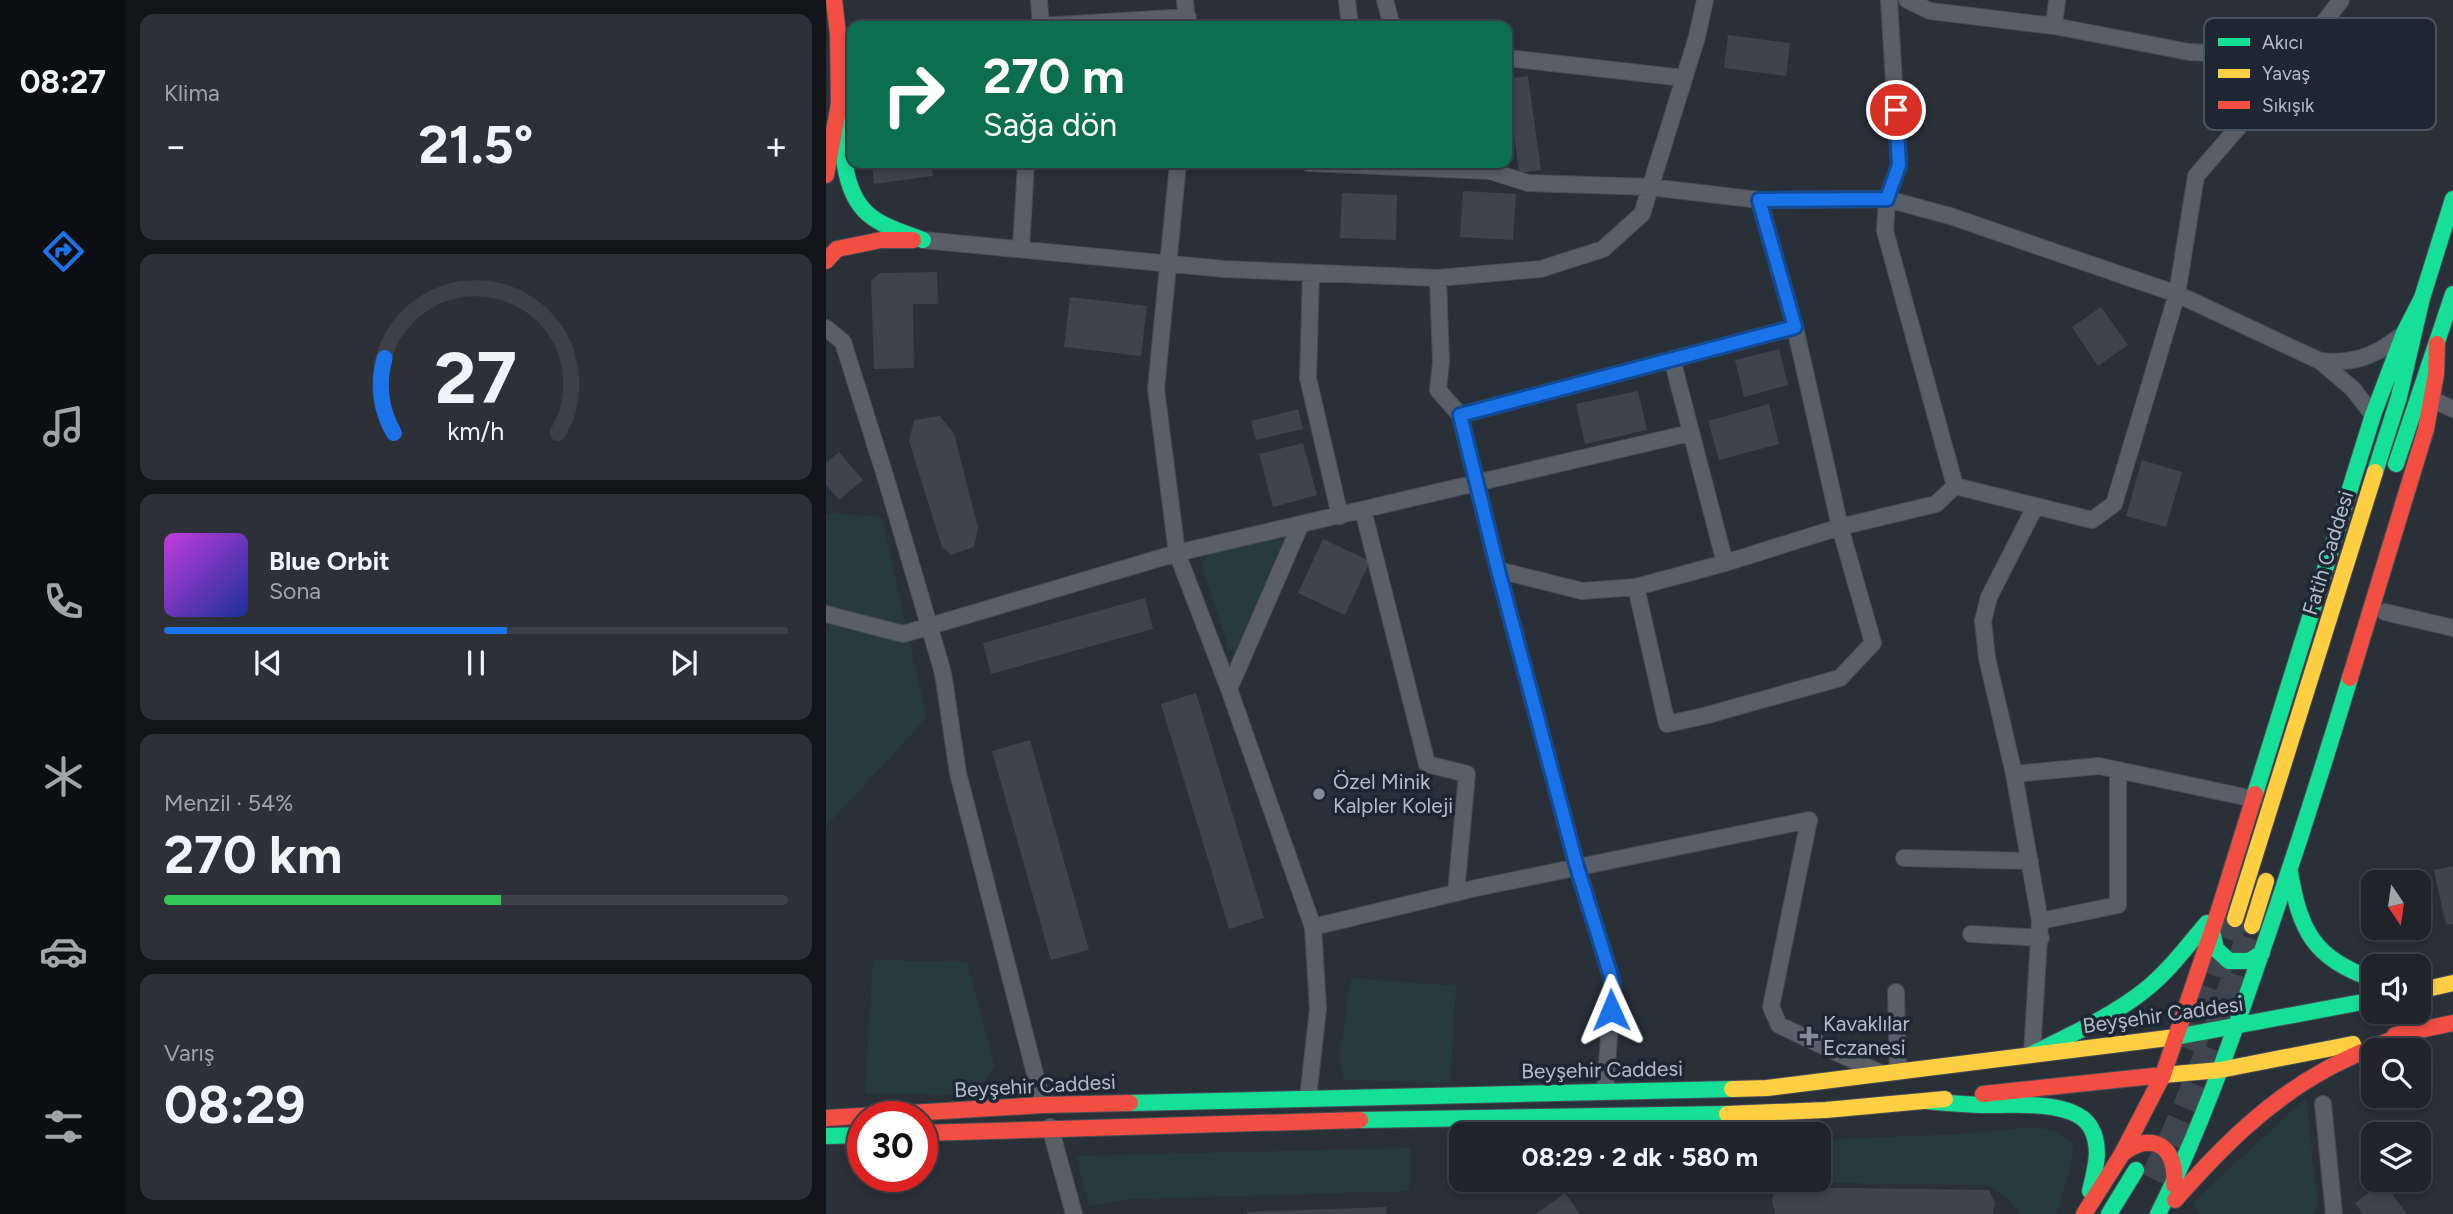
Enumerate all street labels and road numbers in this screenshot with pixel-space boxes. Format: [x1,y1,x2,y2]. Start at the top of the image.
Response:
street label: Fatih Caddesi [2297,488,2358,618]
street label: Beyşehir Caddesi [2081,991,2245,1038]
street label: Beyşehir Caddesi [1521,1056,1683,1083]
street label: Beyşehir Caddesi [953,1069,1116,1102]

